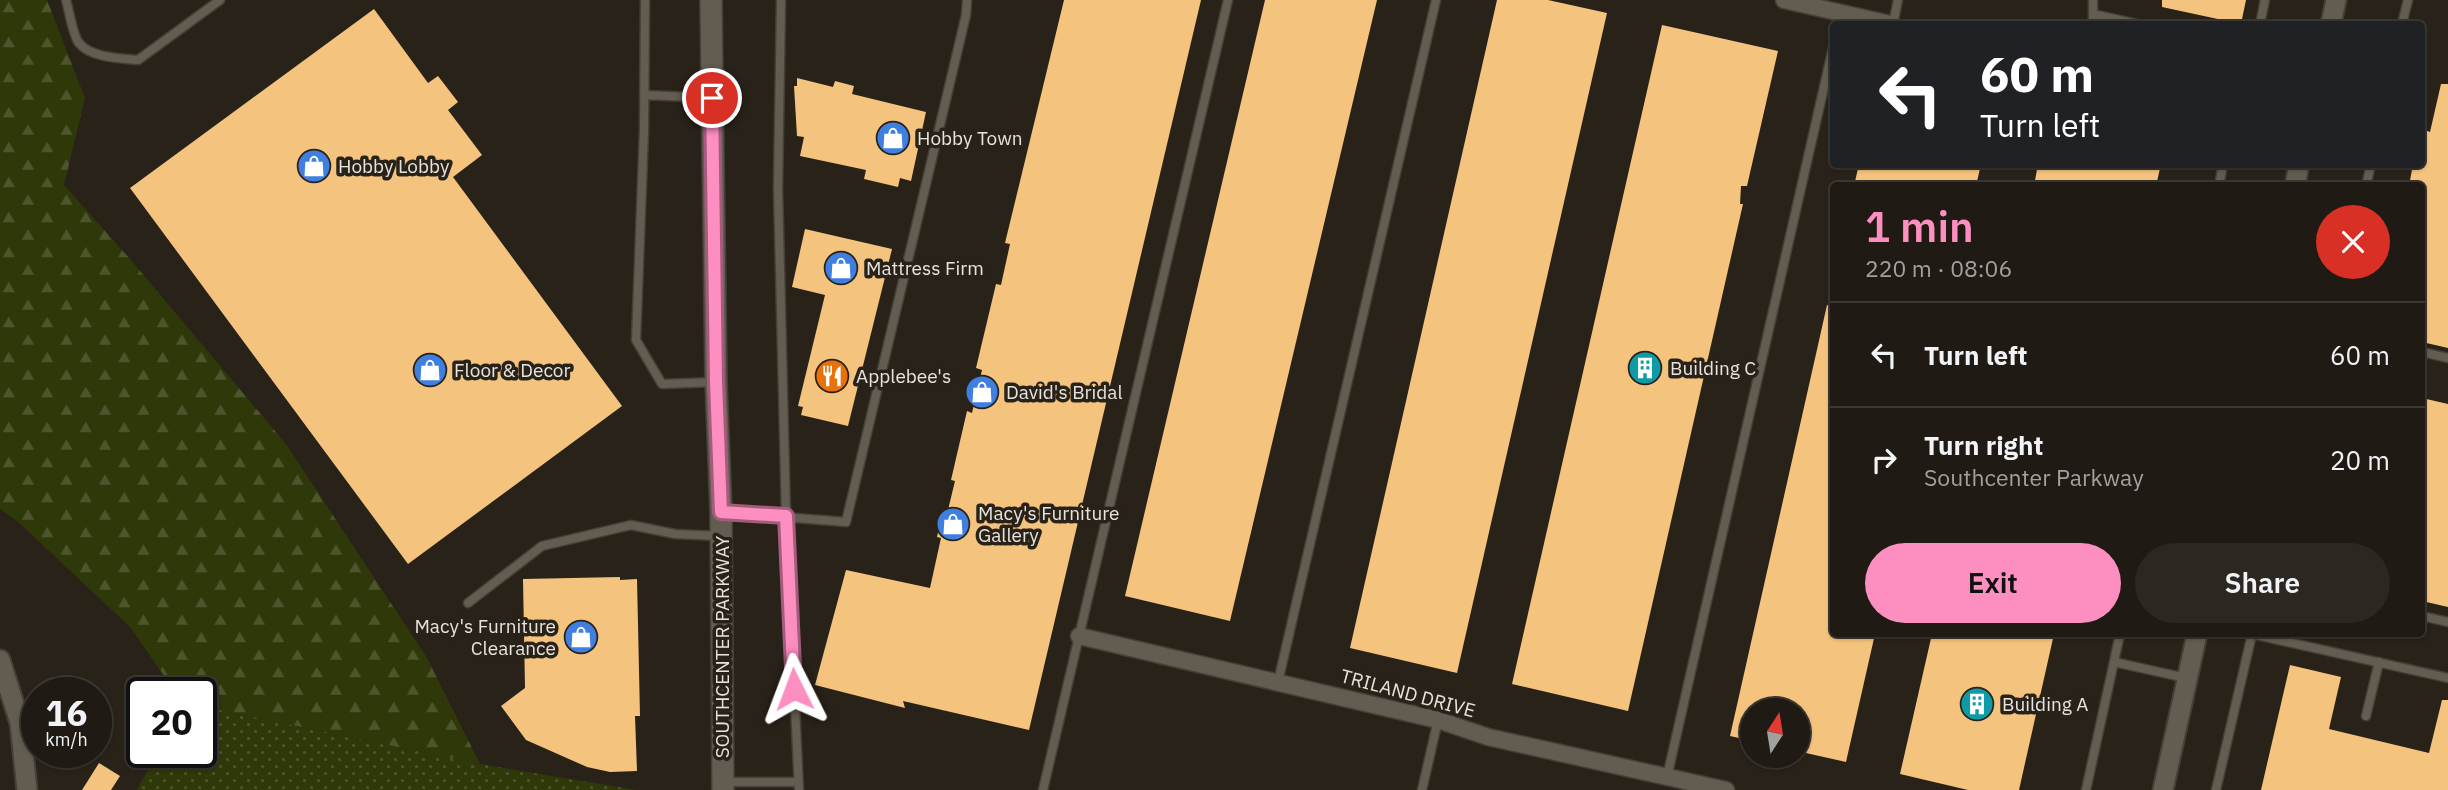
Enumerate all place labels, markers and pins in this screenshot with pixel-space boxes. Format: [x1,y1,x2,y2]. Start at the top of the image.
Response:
pin [682,68,742,128]
shop icon: Hobby Town [874,119,912,157]
place label: Hobby Town [917,126,1023,150]
shop icon: Hobby Lobby [295,147,333,185]
place label: Hobby Lobby [338,154,450,178]
shop icon: Mattress Firm [822,249,860,287]
place label: Mattress Firm [866,256,984,280]
building icon: Building C [1626,349,1664,387]
shop icon: Floor & Decor [411,351,449,389]
place label: Building C [1670,356,1756,380]
restaurant icon: Applebee's [813,357,851,395]
place label: Floor & Decor [454,358,570,382]
place label: Applebee's [856,364,951,388]
shop icon: David's Bridal [963,373,1001,411]
place label: David's Bridal [1006,380,1123,404]
place label: Macy's Furniture Gallery [978,501,1120,547]
shop icon: Macy's Furniture Gallery [934,505,972,543]
place label: Macy's Furniture Clearance [414,614,556,660]
shop icon: Macy's Furniture Clearance [562,618,600,656]
building icon: Building A [1958,685,1996,723]
place label: Building A [2002,692,2088,716]

